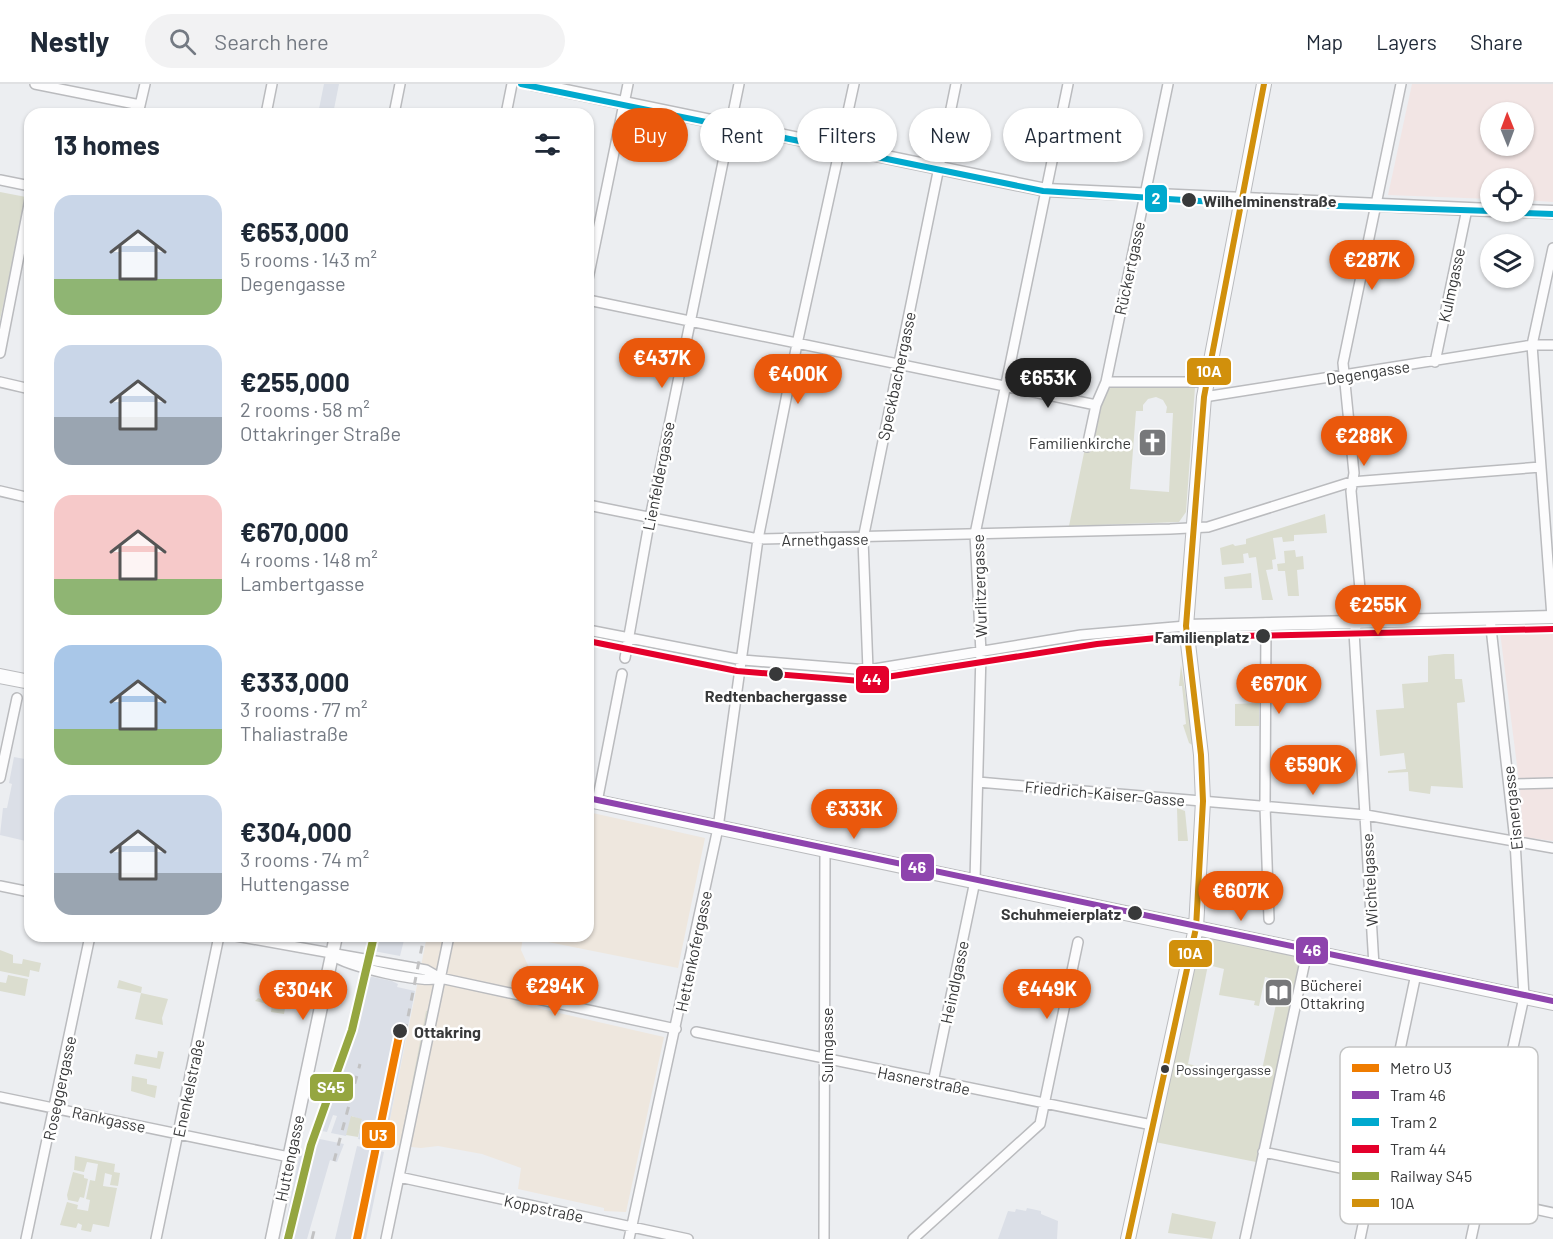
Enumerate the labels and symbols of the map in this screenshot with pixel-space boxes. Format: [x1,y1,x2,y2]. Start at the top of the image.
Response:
north arrow [1480,102,1534,156]
line badge: 2 [1144,184,1168,213]
text: 2 [1152,188,1161,207]
marker: Wilhelminenstraße [1180,191,1198,209]
place label: Wilhelminenstraße [1203,191,1337,210]
street label: Rückertgasse [1110,219,1148,317]
pin: €287K [1330,240,1414,291]
street label: Kulmgasse [1434,246,1468,324]
street label: Speckbachergasse [873,310,919,442]
pin: €437K [620,338,704,389]
pin: €400K [756,354,840,405]
street label: Degengasse [1325,356,1411,388]
line badge: 10A [1186,357,1232,386]
pin: €653K [1006,358,1090,409]
text: 10A [1196,361,1222,380]
pin: €288K [1322,416,1406,467]
street label: Lienfeldergasse [638,420,678,532]
church icon: Familienkirche [1136,426,1168,458]
place label: Familienkirche [1029,433,1131,452]
street label: Arnethgasse [781,529,869,549]
street label: Wurlitzergasse [968,534,990,638]
pin: €255K [1336,585,1420,636]
place label: Familienplatz [1155,627,1249,646]
marker: Familienplatz [1254,627,1272,645]
pin: €670K [1237,664,1321,715]
marker: Redtenbachergasse [767,665,785,683]
line badge: 44 [855,665,890,694]
text: 44 [862,669,882,688]
place label: Redtenbachergasse [705,686,847,705]
pin: €590K [1271,745,1355,796]
street label: Eisnergasse [1498,765,1526,851]
street label: Friedrich-Kaiser-Gasse [1024,777,1186,809]
pin: €333K [812,789,896,840]
street label: Wichtelgasse [1357,833,1381,927]
line badge: 46 [900,853,935,882]
text: 46 [908,857,927,876]
pin: €607K [1199,871,1283,922]
street label: Hettenkofergasse [671,889,715,1013]
place label: Schuhmeierplatz [1001,904,1121,923]
marker: Schuhmeierplatz [1126,904,1144,922]
line badge: 46 [1295,936,1329,965]
street label: Heindlgasse [936,939,972,1025]
line badge: 10A [1168,939,1213,968]
text: 46 [1303,940,1322,959]
text: 10A [1177,943,1203,962]
pin: €294K [513,966,597,1017]
pin: €449K [1005,969,1089,1020]
pin: €304K [261,970,345,1021]
place label: Bücherei Ottakring [1300,975,1365,1012]
library icon: Bücherei Ottakring [1263,977,1295,1009]
street label: Sulmgasse [817,1007,836,1083]
marker: Ottakring [391,1022,409,1040]
place label: Ottakring [414,1022,481,1041]
street label: Roseggergasse [39,1034,79,1142]
street label: Enenkelstraße [168,1037,208,1139]
legend [1340,1047,1538,1224]
text: Metro U3 [1390,1058,1452,1077]
place label: Possingergasse [1176,1061,1271,1078]
street label: Hasnerstraße [876,1062,972,1098]
marker: Possingergasse [1159,1063,1171,1075]
line badge: S45 [309,1073,354,1102]
text: S45 [317,1077,345,1096]
text: Tram 46 [1390,1085,1446,1104]
street label: Rankgasse [70,1102,148,1136]
text: Tram 2 [1390,1112,1437,1131]
street label: Huttengasse [271,1113,307,1203]
line badge: U3 [361,1121,396,1149]
text: U3 [369,1125,387,1144]
text: Tram 44 [1390,1139,1446,1158]
text: Railway S45 [1390,1166,1472,1185]
street label: Koppstraße [502,1190,586,1226]
text: 10A [1390,1193,1415,1212]

